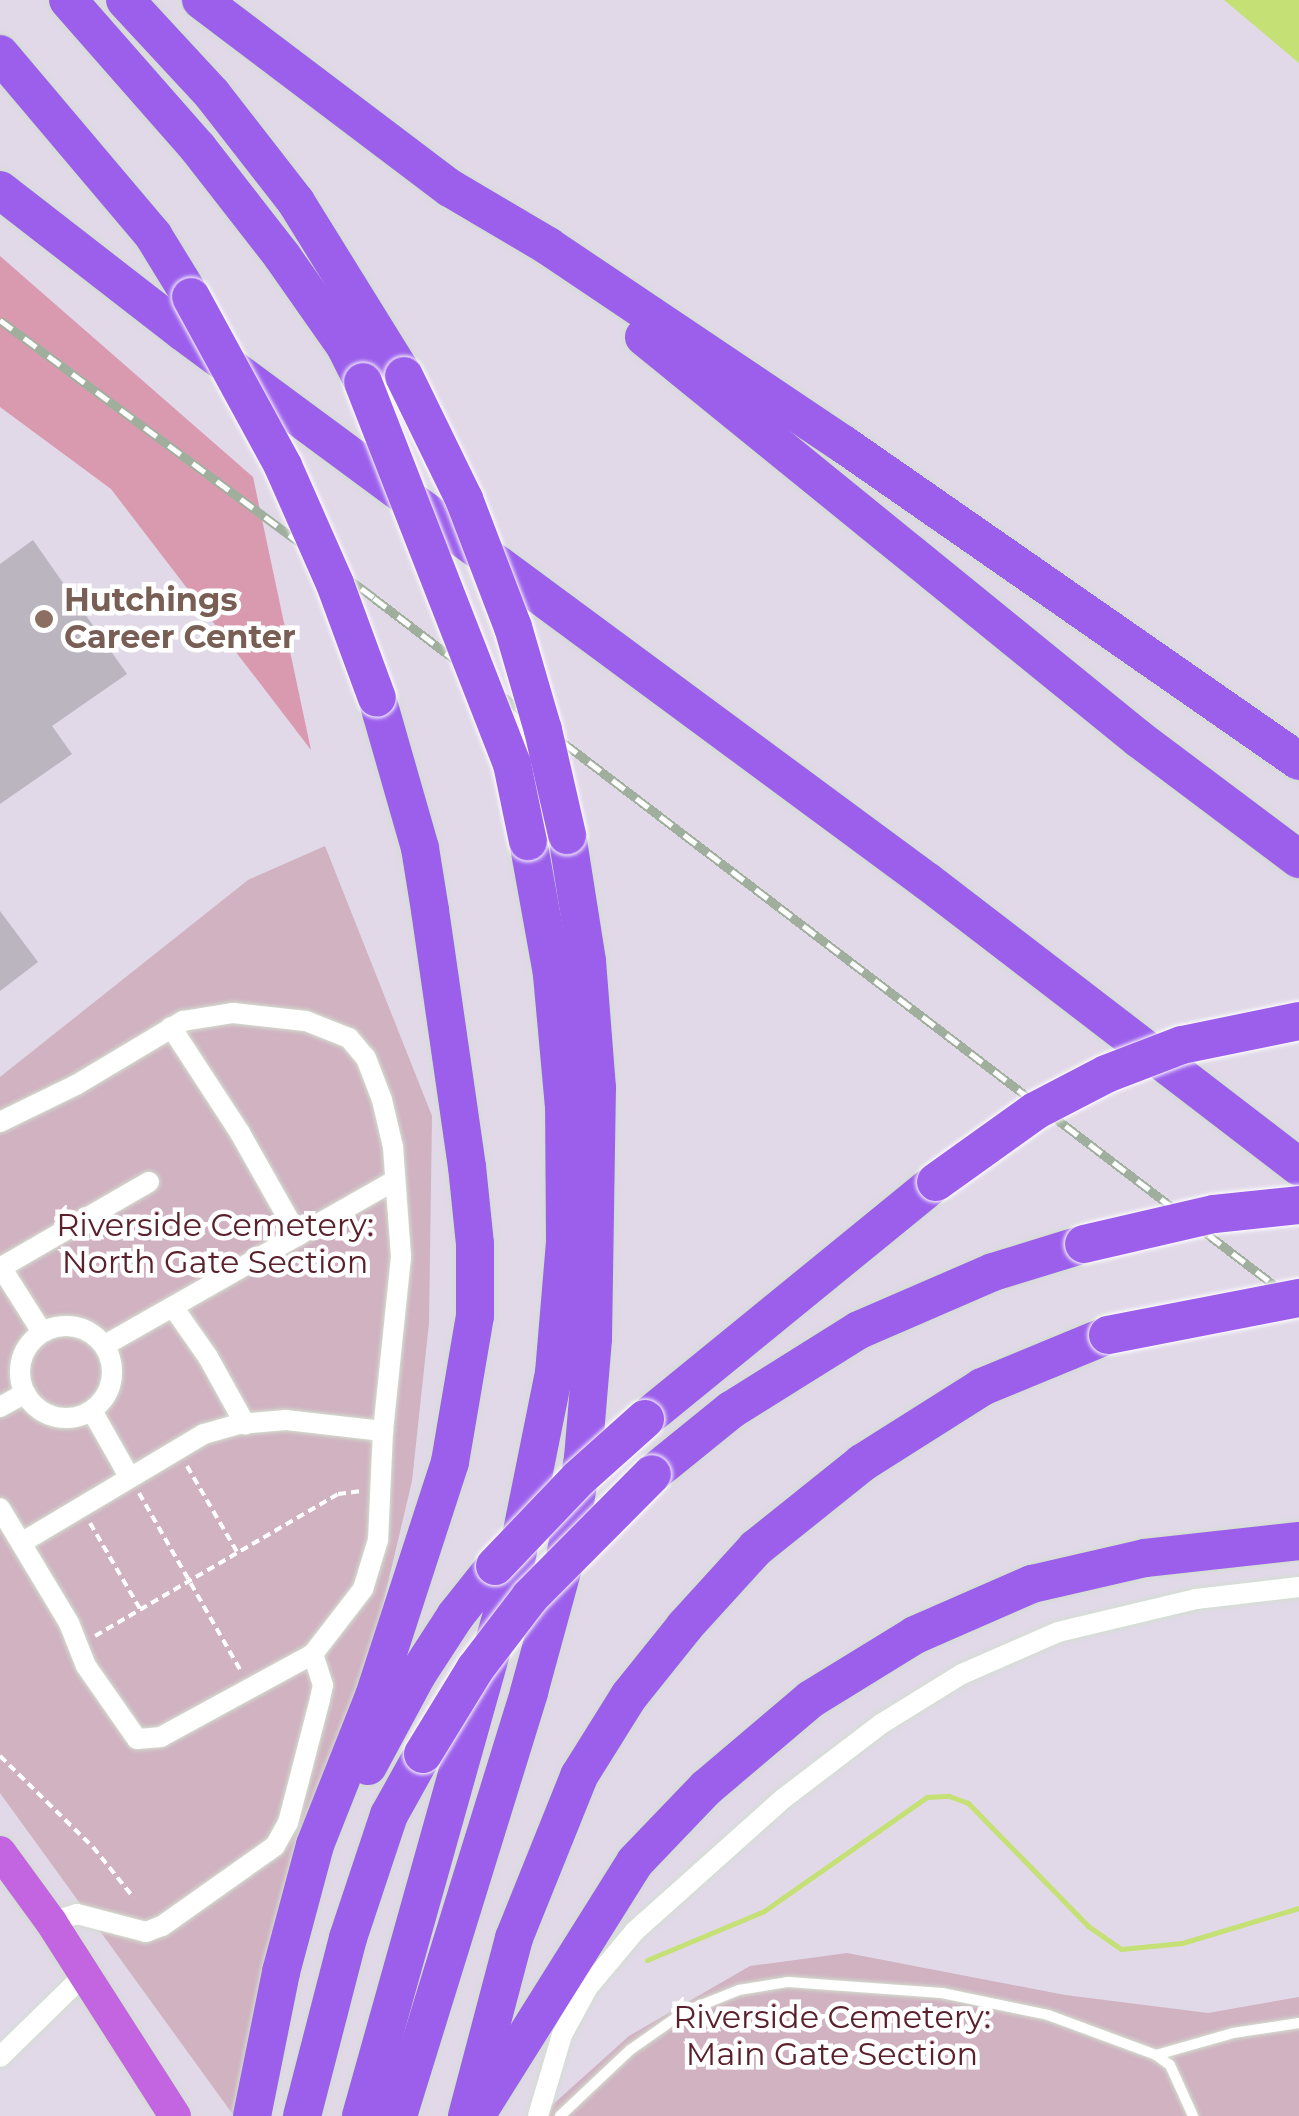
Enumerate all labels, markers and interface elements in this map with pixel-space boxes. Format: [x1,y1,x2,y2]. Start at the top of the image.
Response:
place label: Hutchings Career Center [64,582,296,657]
marker: Hutchings Career Center [33,608,55,630]
park label: Riverside Cemetery: North Gate Section [56,1207,374,1282]
park label: Riverside Cemetery: Main Gate Section [673,1999,991,2074]

